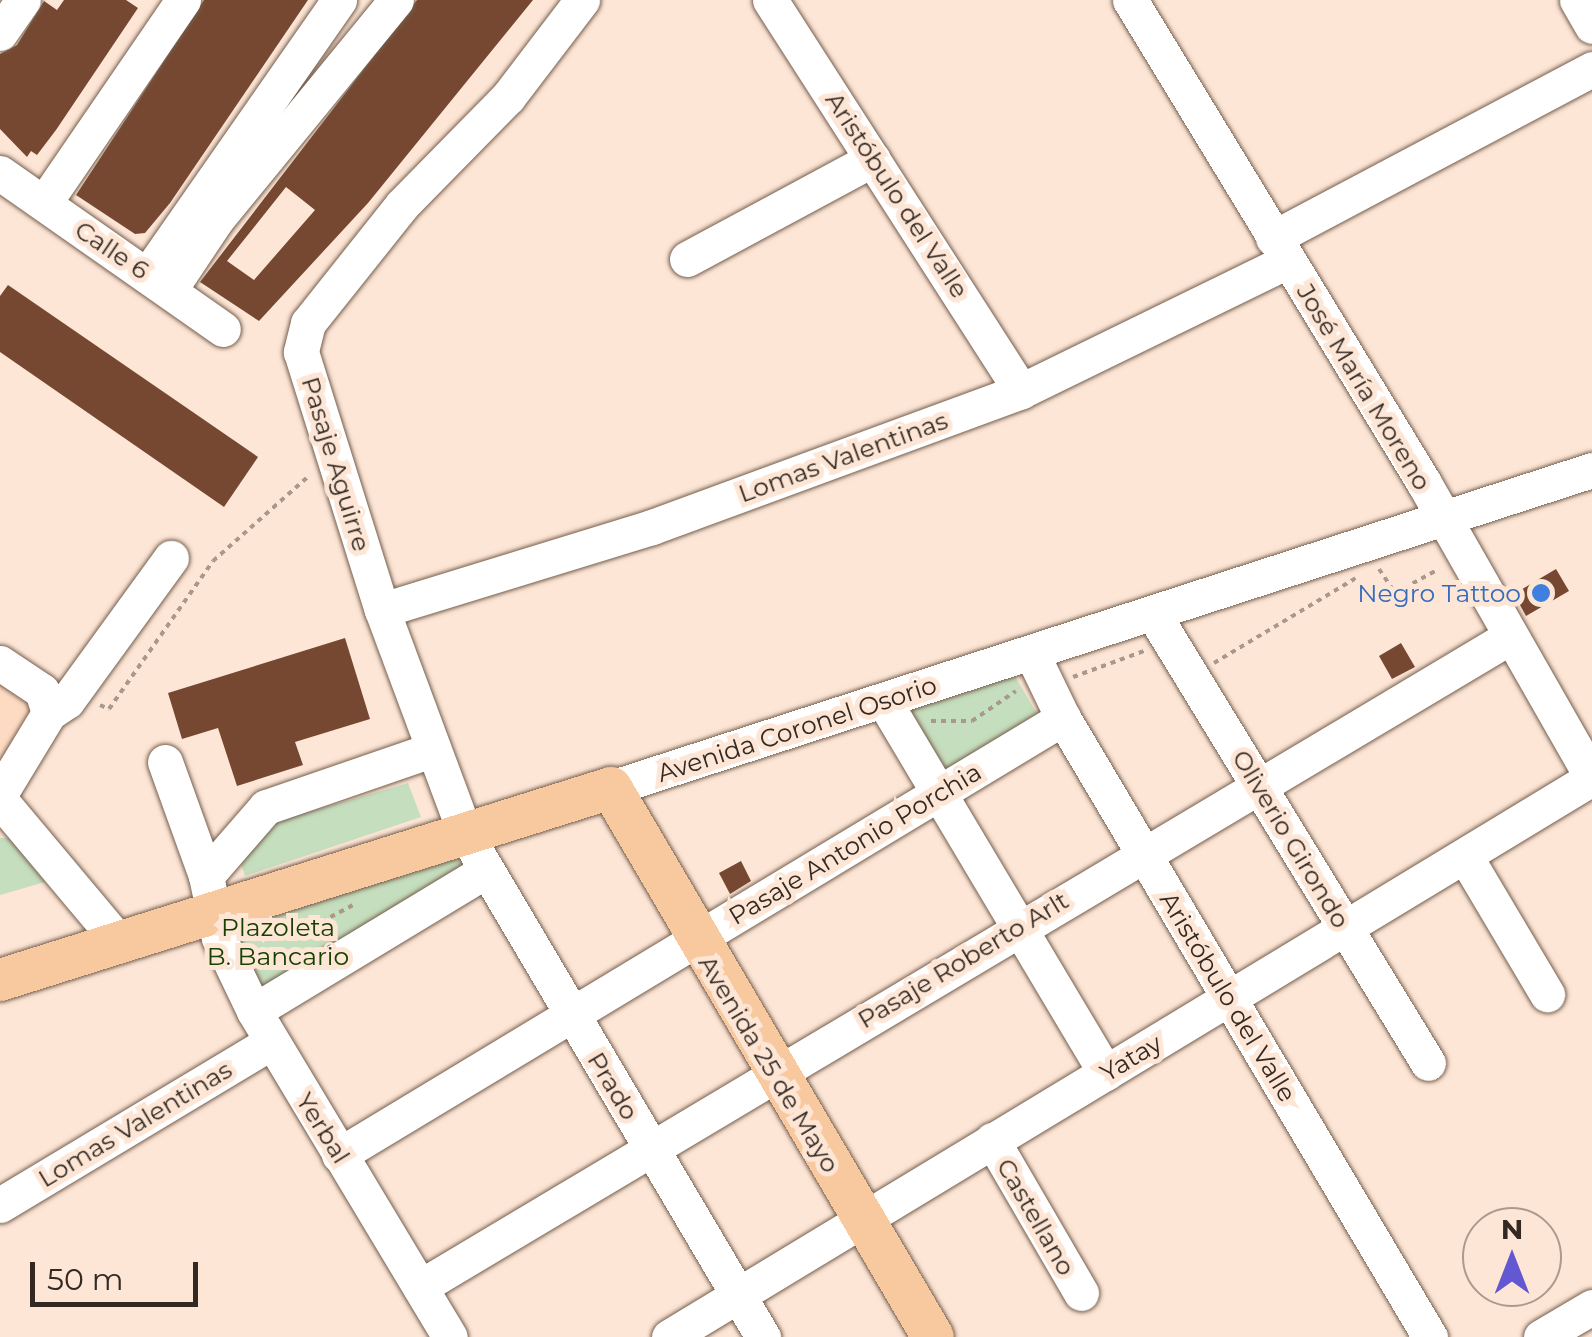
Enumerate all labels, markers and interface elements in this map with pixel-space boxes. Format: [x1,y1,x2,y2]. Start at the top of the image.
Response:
street label: Aristóbulo del Valle [819,86,975,304]
street label: Calle 6 [69,214,155,286]
street label: José María Moreno [1291,278,1437,496]
street label: Pasaje Aguirre [295,373,377,555]
street label: Lomas Valentinas [734,405,952,509]
place label: Negro Tattoo [1357,578,1521,608]
marker: Negro Tattoo [1530,582,1552,604]
street label: Avenida Coronel Osorio [654,670,940,788]
street label: Oliverio Girondo [1226,745,1356,933]
street label: Pasaje Antonio Porchia [723,757,987,931]
street label: Pasaje Roberto Arlt [852,885,1074,1035]
street label: Aristóbulo del Valle [1153,887,1303,1107]
park label: Plazoleta B. Bancario [207,913,349,972]
street label: Avenida 25 de Mayo [692,950,846,1178]
street label: Yatay [1095,1028,1167,1088]
street label: Prado [581,1047,645,1125]
street label: Lomas Valentinas [33,1054,237,1194]
street label: Yerbal [290,1087,356,1169]
street label: Castellano [991,1153,1081,1281]
north arrow [1462,1207,1562,1307]
text: N [1501,1212,1523,1246]
scale bar [35,1242,202,1304]
text: 50 m [47,1261,124,1298]

